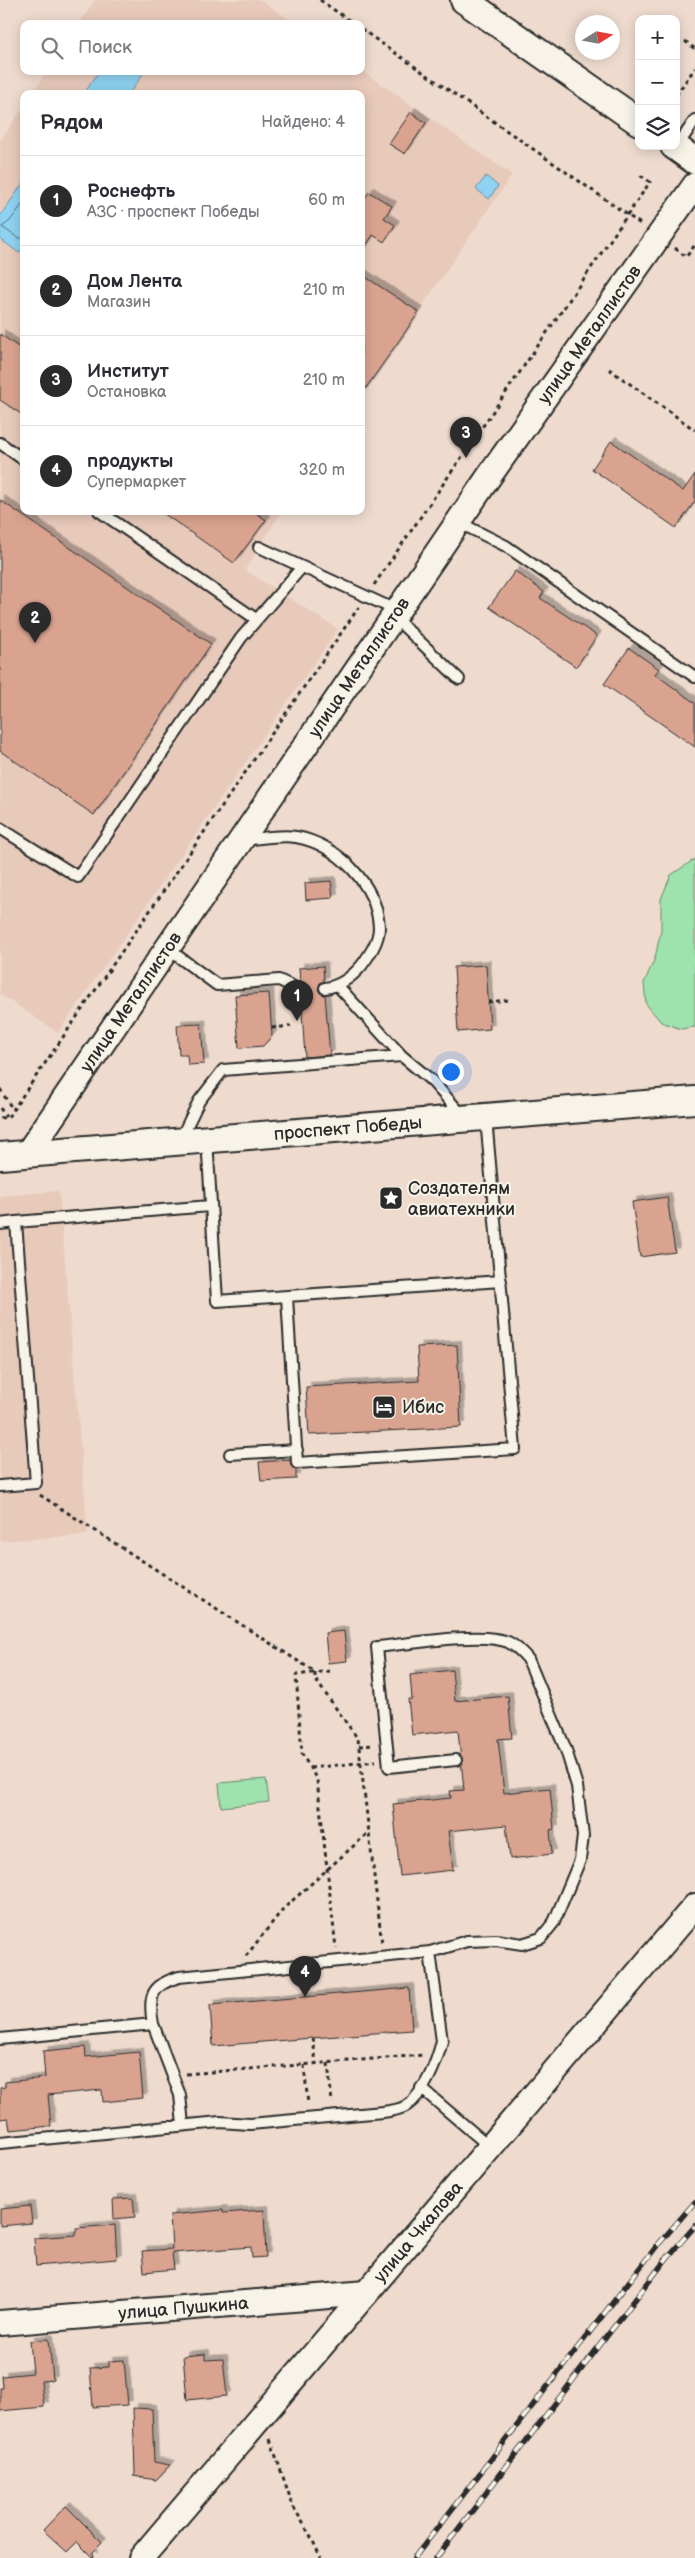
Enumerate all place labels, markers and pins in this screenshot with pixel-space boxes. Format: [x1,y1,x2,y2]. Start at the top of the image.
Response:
pin: 3 [450,417,482,458]
pin: 2 [19,602,51,643]
pin: 1 [281,980,313,1021]
place label: Создателям авиатехники [408,1178,515,1220]
place icon: Создателям авиатехники [378,1185,404,1211]
hotel icon: Ибис [371,1394,397,1420]
place label: Ибис [402,1397,444,1418]
pin: 4 [289,1956,321,1997]

